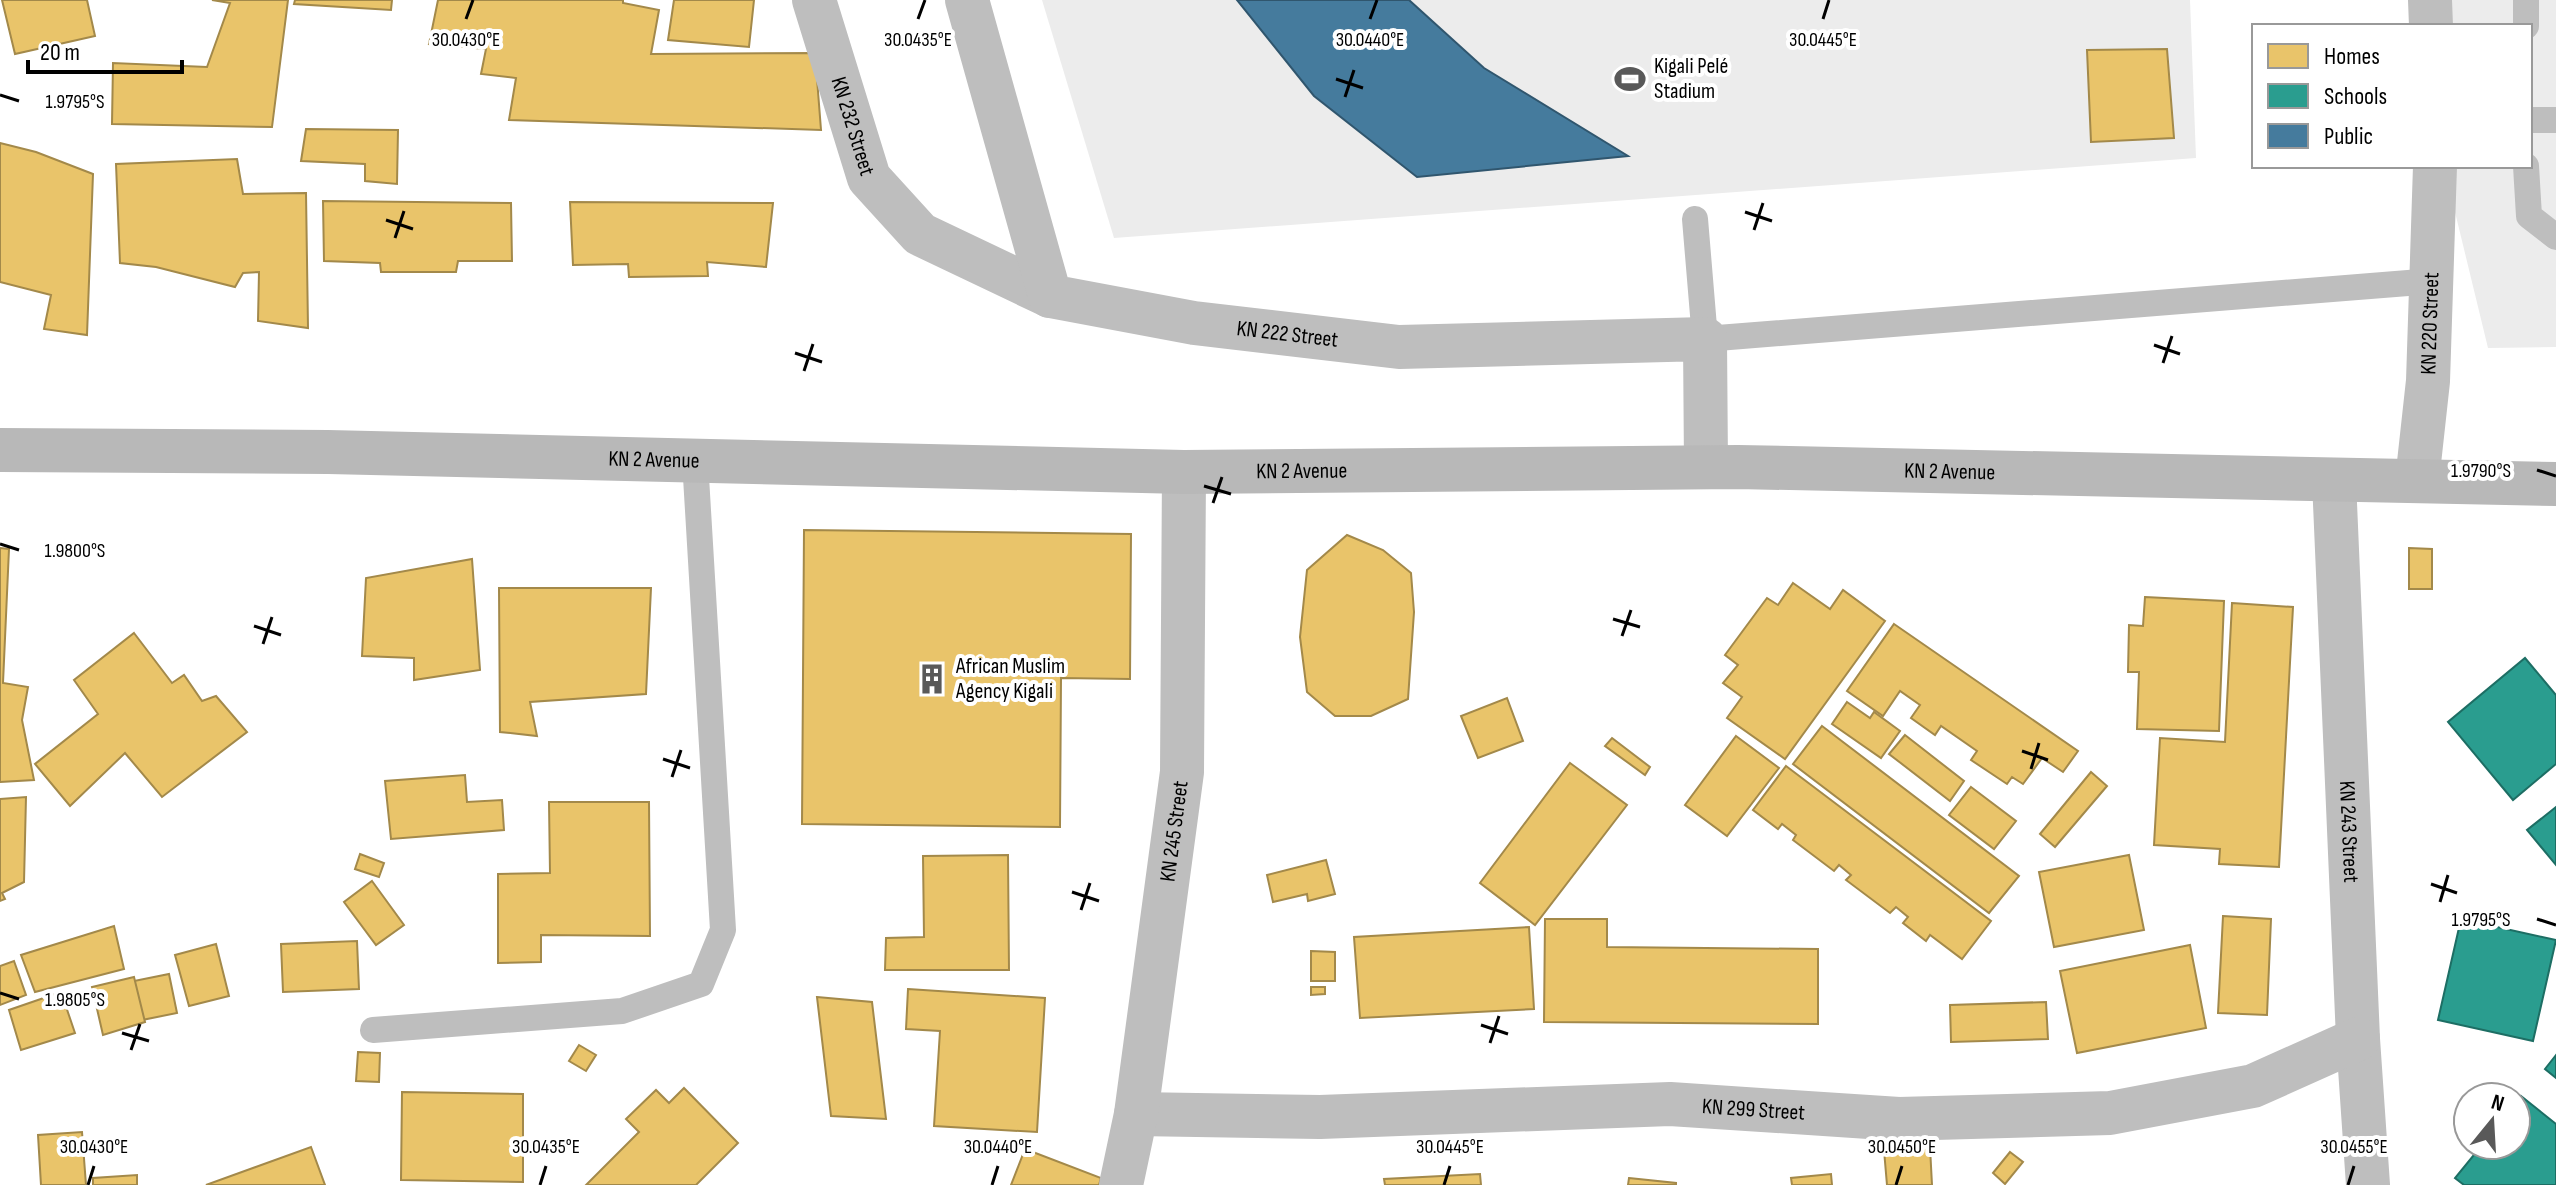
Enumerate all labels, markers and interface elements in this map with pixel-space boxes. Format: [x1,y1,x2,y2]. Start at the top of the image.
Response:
scale bar [28,24,182,74]
legend [2252,24,2532,168]
text: 30.0430°E [432,28,500,52]
text: 30.0435°E [884,28,952,52]
text: 30.0440°E [1336,28,1404,52]
text: 30.0445°E [1789,28,1857,52]
text: 20 m [40,38,80,67]
text: Homes [2324,42,2380,71]
place label: Kigali Pelé Stadium [1654,53,1728,105]
sports icon: Kigali Pelé Stadium [1613,62,1647,96]
street label: KN 232 Street [825,73,881,179]
text: Schools [2324,82,2387,111]
text: 1.9795°S [45,90,105,114]
text: Public [2324,122,2373,151]
street label: KN 220 Street [2415,272,2445,375]
street label: KN 222 Street [1235,315,1340,353]
street label: KN 2 Avenue [608,445,700,474]
street label: KN 2 Avenue [1256,457,1347,485]
street label: KN 2 Avenue [1904,457,1995,486]
text: 1.9790°S [2451,459,2511,483]
text: 1.9800°S [45,539,105,563]
place label: African Muslim Agency Kigali [955,653,1065,705]
building icon: African Muslim Agency Kigali [915,662,949,696]
street label: KN 245 Street [1154,779,1194,883]
street label: KN 243 Street [2333,780,2365,883]
text: 1.9795°S [2451,908,2511,932]
text: 1.9805°S [45,988,105,1012]
north arrow [2452,1081,2532,1161]
text: N [2488,1089,2507,1118]
street label: KN 299 Street [1701,1093,1806,1126]
text: 30.0430°E [60,1135,128,1159]
text: 30.0435°E [512,1135,580,1159]
text: 30.0440°E [964,1135,1032,1159]
text: 30.0445°E [1416,1135,1484,1159]
text: 30.0450°E [1868,1135,1936,1159]
text: 30.0455°E [2320,1135,2388,1159]

